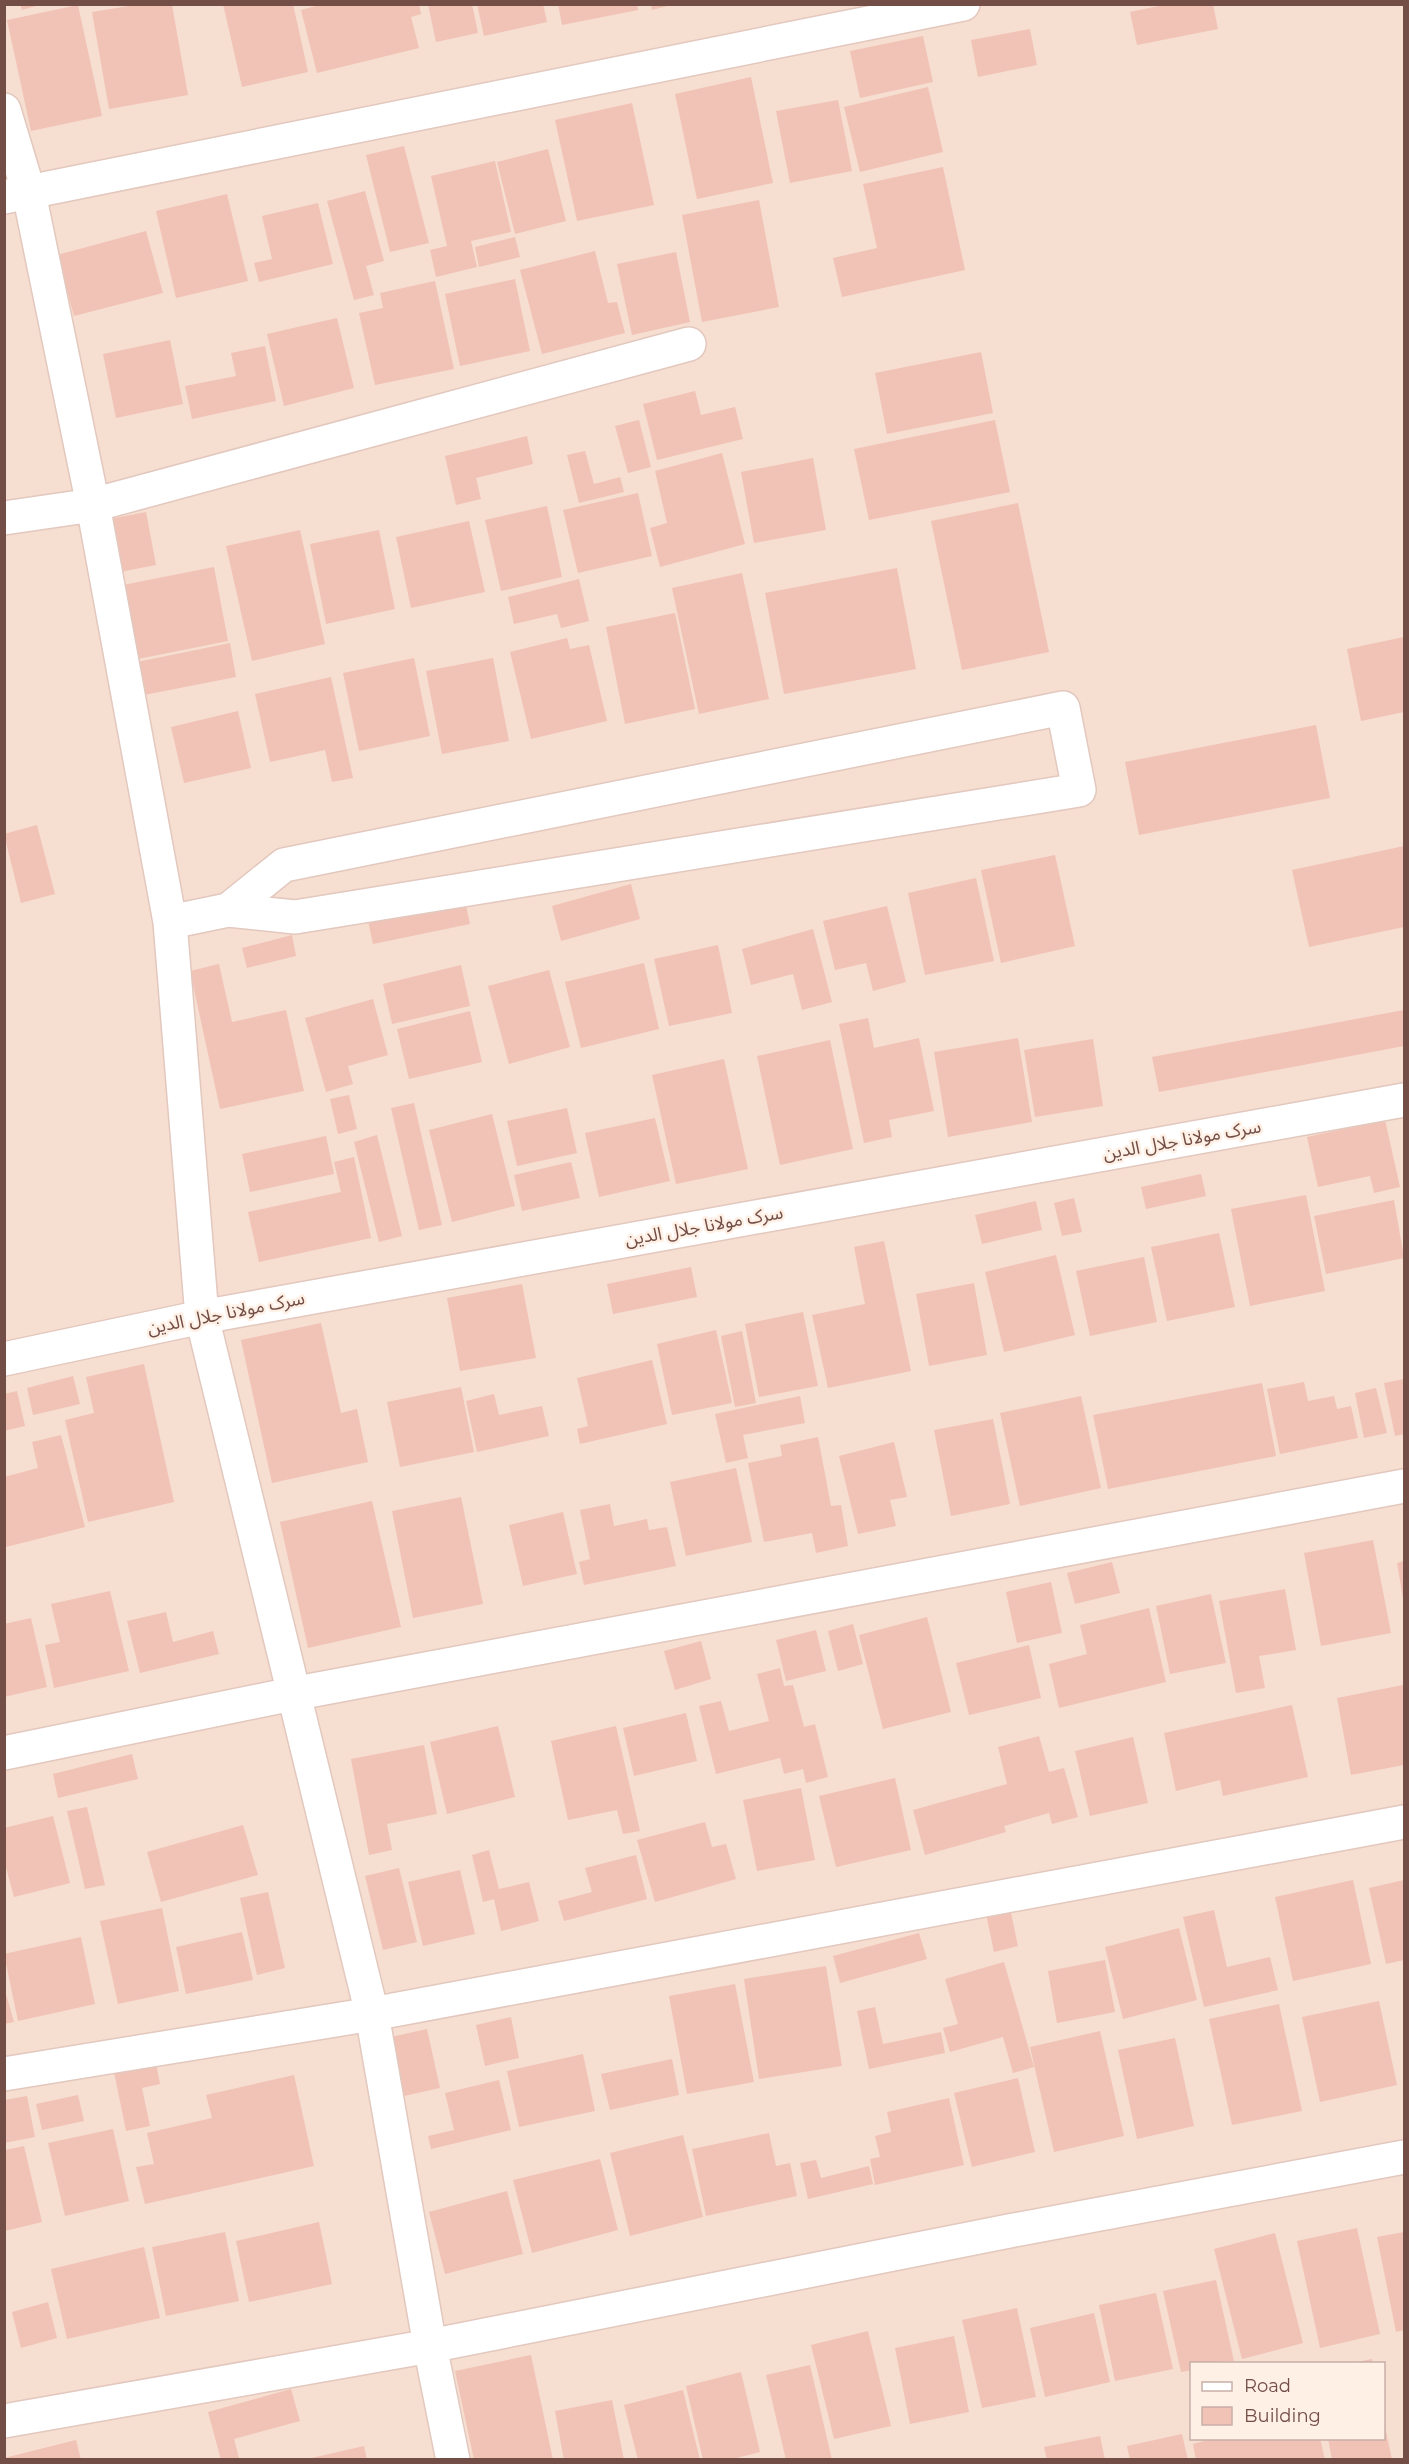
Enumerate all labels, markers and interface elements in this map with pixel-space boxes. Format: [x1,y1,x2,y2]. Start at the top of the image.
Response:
street label: سرک مولانا جلال الدین [1101,1115,1263,1165]
street label: سرک مولانا جلال الدین [623,1201,785,1251]
street label: سرک مولانا جلال الدین [145,1287,307,1339]
legend [1190,2362,1385,2440]
text: Road [1244,2375,1291,2397]
text: Building [1244,2405,1321,2427]

